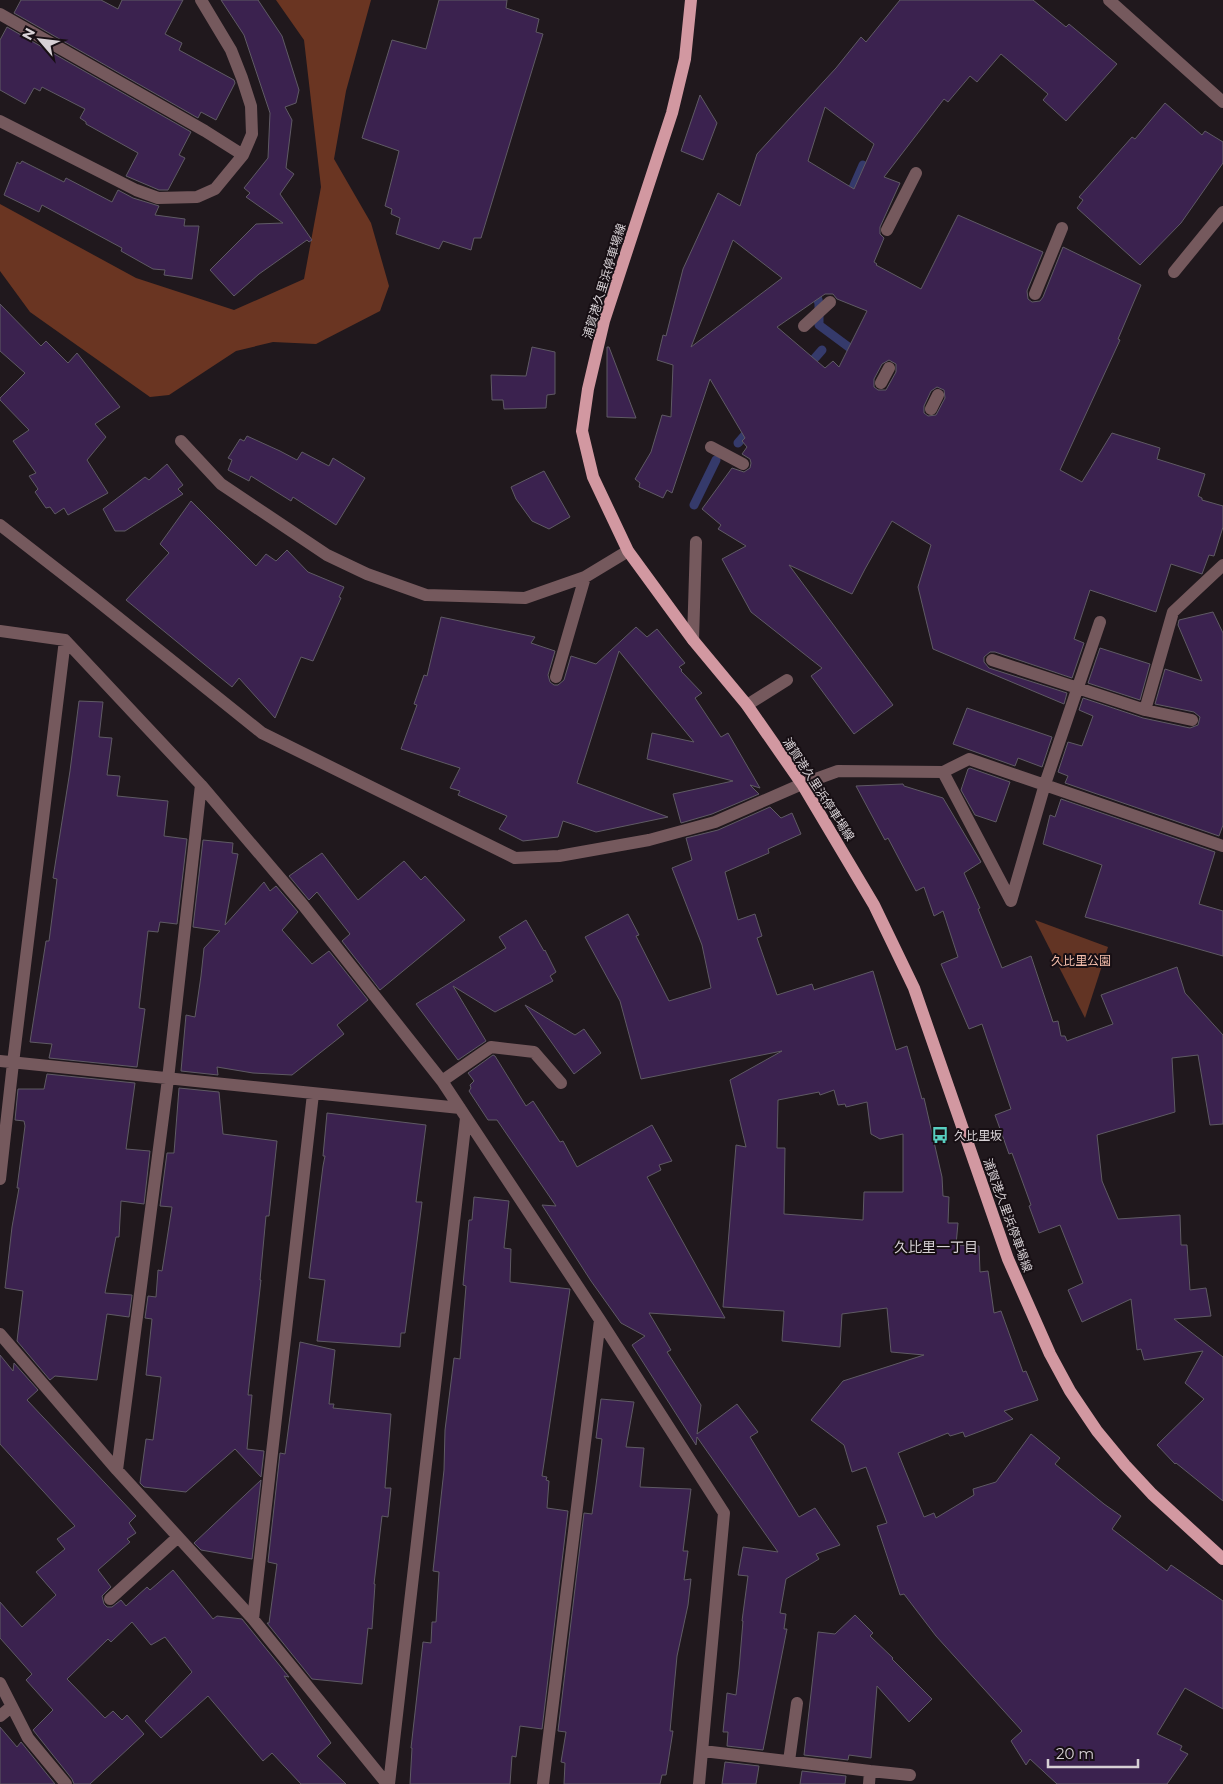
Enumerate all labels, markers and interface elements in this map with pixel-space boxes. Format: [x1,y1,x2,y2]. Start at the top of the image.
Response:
north arrow [15,15,65,65]
text: N [18,25,39,43]
street label: 浦賀港久里浜停車場線 [579,221,629,341]
street label: 浦賀港久里浜停車場線 [780,735,858,843]
park label: 久比里公園 [1051,953,1111,968]
bus stop icon: 久比里坂 [930,1125,950,1145]
place label: 久比里坂 [954,1128,1002,1143]
street label: 浦賀港久里浜停車場線 [980,1156,1036,1274]
district label: 久比里一丁目 [894,1238,978,1256]
scale bar [1048,1736,1138,1768]
text: 20 m [1056,1744,1094,1763]

